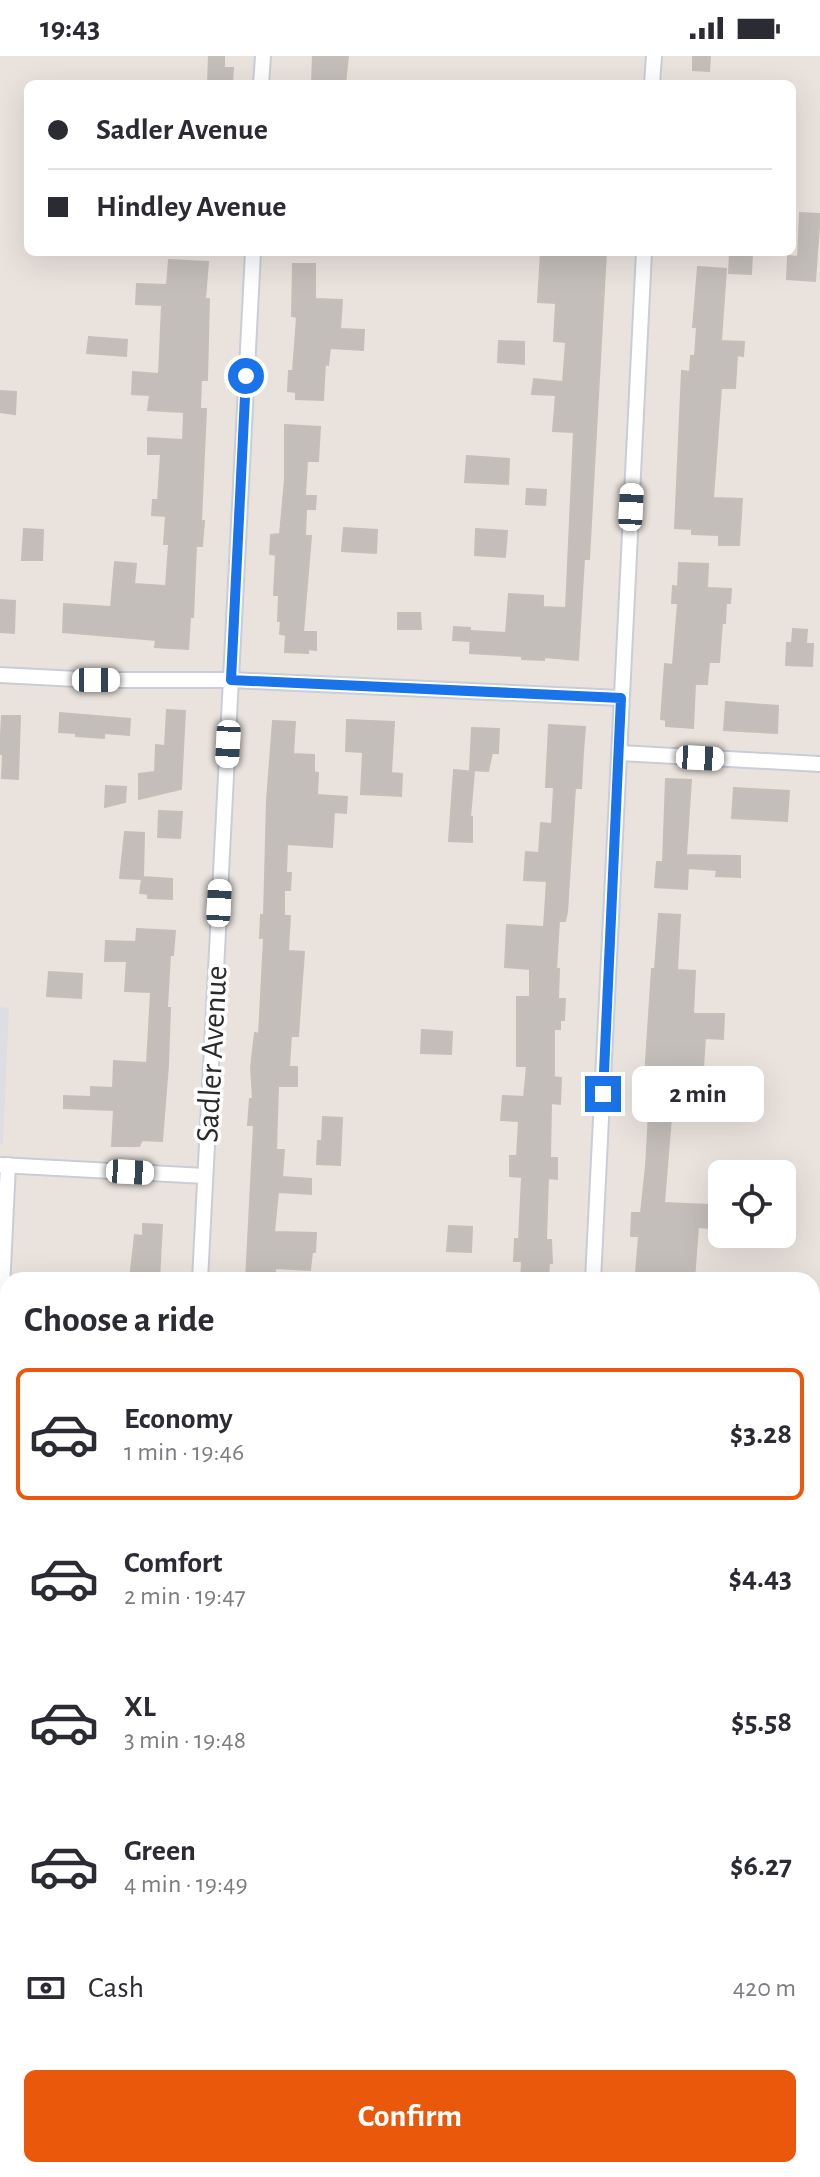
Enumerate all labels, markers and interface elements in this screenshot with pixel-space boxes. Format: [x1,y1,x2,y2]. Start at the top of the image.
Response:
text: 19:43 [40,13,100,43]
text: Sadler Avenue [96,115,268,145]
text: Hindley Avenue [96,192,286,222]
route start [228,358,264,394]
car [618,482,644,532]
car [72,668,120,692]
car [215,719,241,769]
car [675,745,725,771]
car [206,878,232,928]
street label: Sadler Avenue [191,965,233,1143]
callout: 2 min [631,1066,763,1122]
route end [585,1076,621,1112]
text: 2 min [669,1081,727,1107]
car [105,1159,155,1185]
map controls [708,1160,796,1248]
button: locate [708,1160,796,1248]
text: Choose a ride [24,1302,214,1338]
icon: car [28,1398,100,1470]
text: Economy [124,1404,233,1434]
text: $3.28 [730,1419,792,1449]
text: 1 min · 19:46 [124,1439,244,1465]
icon: car [28,1542,100,1614]
text: Comfort [124,1548,223,1578]
text: $4.43 [729,1563,792,1593]
text: 2 min · 19:47 [124,1583,246,1609]
icon: car [28,1686,100,1758]
text: XL [124,1692,156,1722]
text: $5.58 [731,1707,792,1737]
text: 3 min · 19:48 [124,1727,246,1753]
icon: car [28,1830,100,1902]
text: Green [124,1836,196,1866]
text: $6.27 [730,1851,792,1881]
text: 4 min · 19:49 [124,1871,248,1897]
icon: cash [24,1966,68,2010]
text: Cash [88,1973,144,2003]
text: 420 m [733,1975,796,2001]
button: Confirm [24,2070,796,2162]

